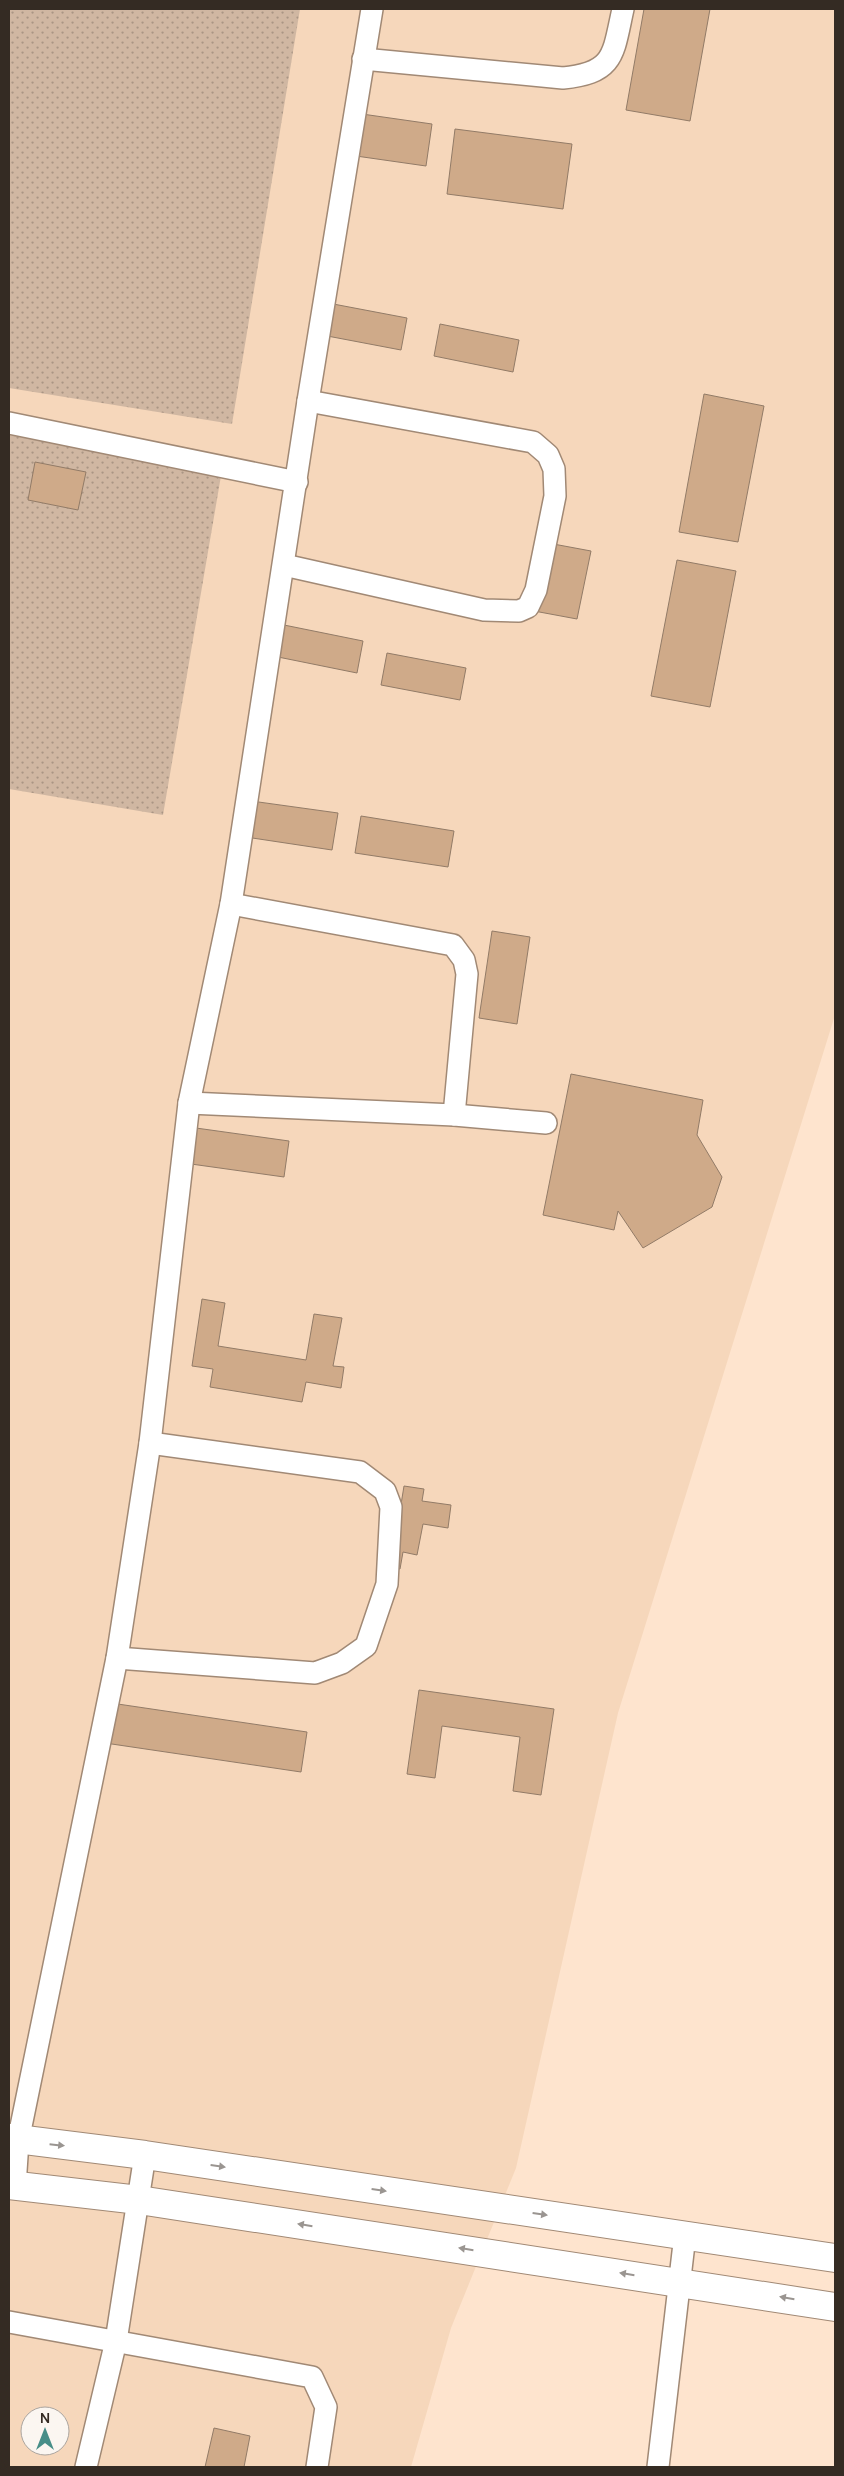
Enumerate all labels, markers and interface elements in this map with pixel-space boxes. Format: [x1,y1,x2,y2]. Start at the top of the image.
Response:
one-way arrow [49,2141,65,2149]
one-way arrow [210,2162,226,2170]
one-way arrow [371,2186,387,2194]
one-way arrow [532,2210,548,2218]
one-way arrow [297,2221,313,2229]
one-way arrow [458,2245,474,2253]
one-way arrow [618,2269,634,2277]
one-way arrow [779,2294,795,2302]
north arrow [20,2406,70,2456]
text: N [40,2408,50,2427]

